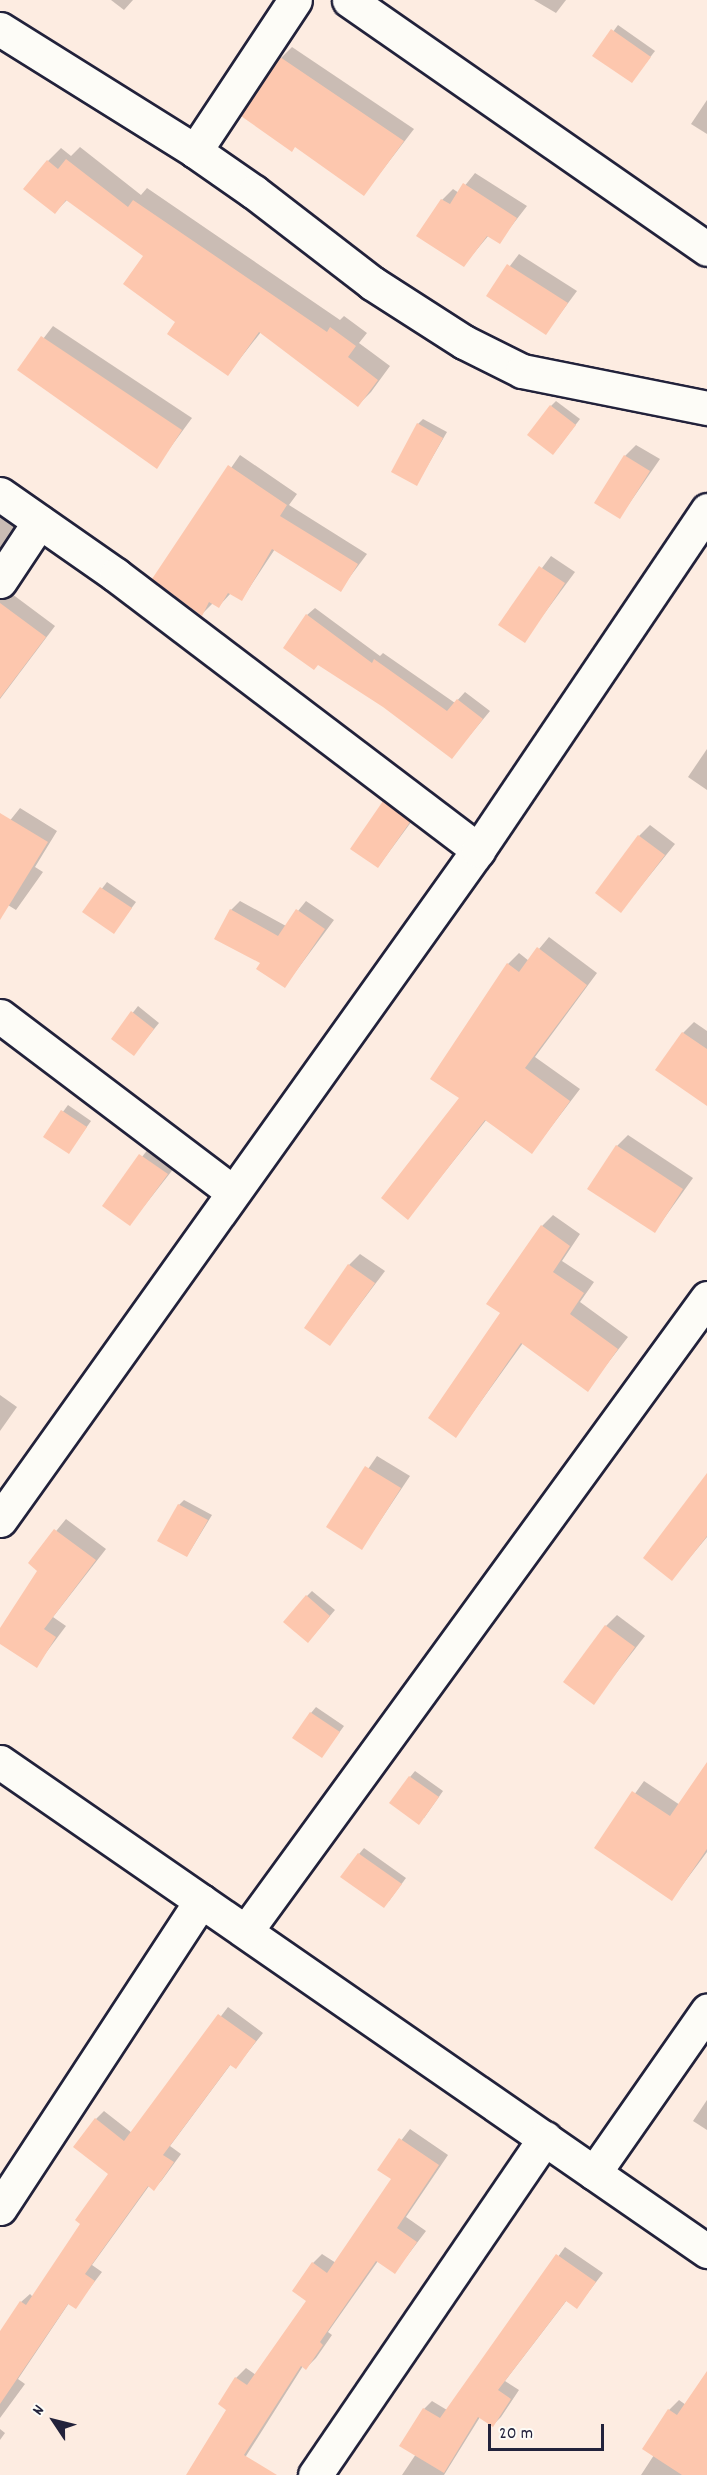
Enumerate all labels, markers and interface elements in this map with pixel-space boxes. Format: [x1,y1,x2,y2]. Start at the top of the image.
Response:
north arrow [24,2391,84,2451]
text: N [27,2401,51,2420]
scale bar [491,2412,606,2450]
text: 20 m [499,2422,533,2447]

